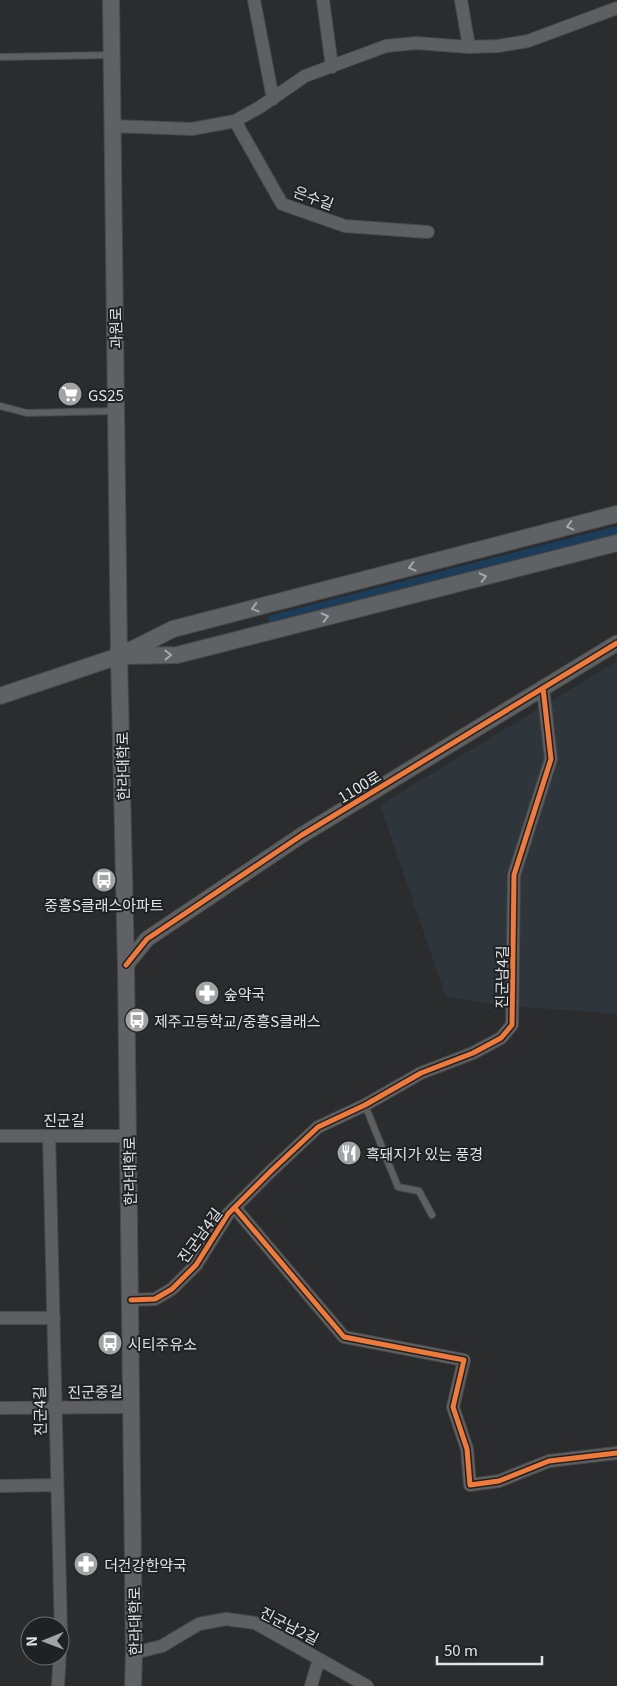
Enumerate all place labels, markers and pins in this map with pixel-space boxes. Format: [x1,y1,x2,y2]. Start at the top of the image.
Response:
supermarket icon: GS25 [57,381,83,407]
place label: GS25 [88,384,124,405]
bus stop icon: 중흥S클래스아파트 [91,867,117,893]
place label: 중흥S클래스아파트 [44,894,164,915]
pharmacy icon: 숲약국 [194,980,220,1006]
place label: 숲약국 [224,983,265,1004]
bus stop icon: 제주고등학교/중흥S클래스 [124,1007,150,1033]
place label: 제주고등학교/중흥S클래스 [154,1010,321,1031]
restaurant icon: 흑돼지가 있는 풍경 [336,1140,362,1166]
place label: 흑돼지가 있는 풍경 [366,1143,483,1164]
bus stop icon: 시티주유소 [97,1330,123,1356]
place label: 시티주유소 [128,1333,197,1354]
pharmacy icon: 더건강한약국 [73,1551,99,1577]
place label: 더건강한약국 [104,1554,187,1575]

